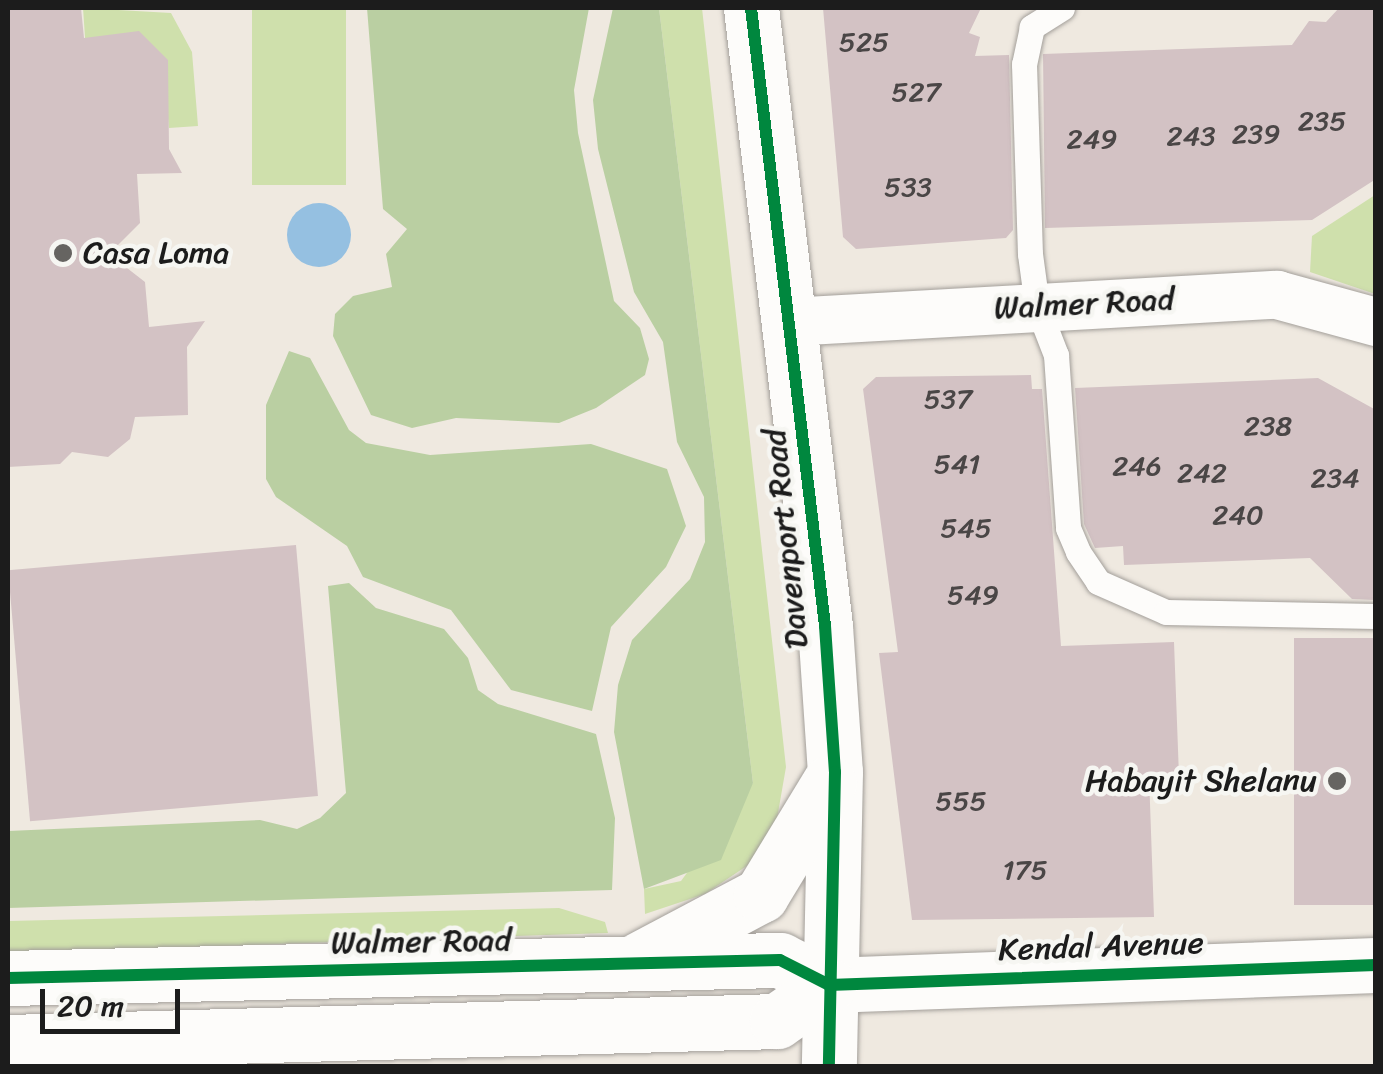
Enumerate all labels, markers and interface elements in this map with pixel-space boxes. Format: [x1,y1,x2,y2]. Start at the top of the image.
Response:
house number: 525 [839,25,889,59]
house number: 527 [891,75,941,109]
house number: 235 [1298,104,1346,138]
house number: 239 [1232,117,1280,151]
house number: 243 [1166,119,1216,153]
house number: 249 [1067,122,1117,156]
house number: 533 [884,170,932,204]
place label: Casa Loma [83,234,230,272]
marker: Casa Loma [52,242,74,264]
street label: Walmer Road [993,280,1175,328]
house number: 537 [924,382,972,416]
house number: 238 [1244,409,1292,443]
street label: Davenport Road [755,427,817,651]
house number: 541 [934,447,980,481]
house number: 246 [1112,449,1162,483]
house number: 242 [1177,456,1227,490]
house number: 234 [1310,461,1360,495]
house number: 240 [1212,498,1264,532]
house number: 545 [940,511,992,545]
house number: 549 [947,578,999,612]
place label: Habayit Shelanu [1085,762,1317,800]
marker: Habayit Shelanu [1326,770,1348,792]
house number: 555 [935,784,987,818]
house number: 175 [1002,853,1048,887]
street label: Walmer Road [330,921,512,963]
street label: Kendal Avenue [998,924,1204,970]
scale bar [45,969,185,1031]
text: 20 m [57,979,124,1033]

